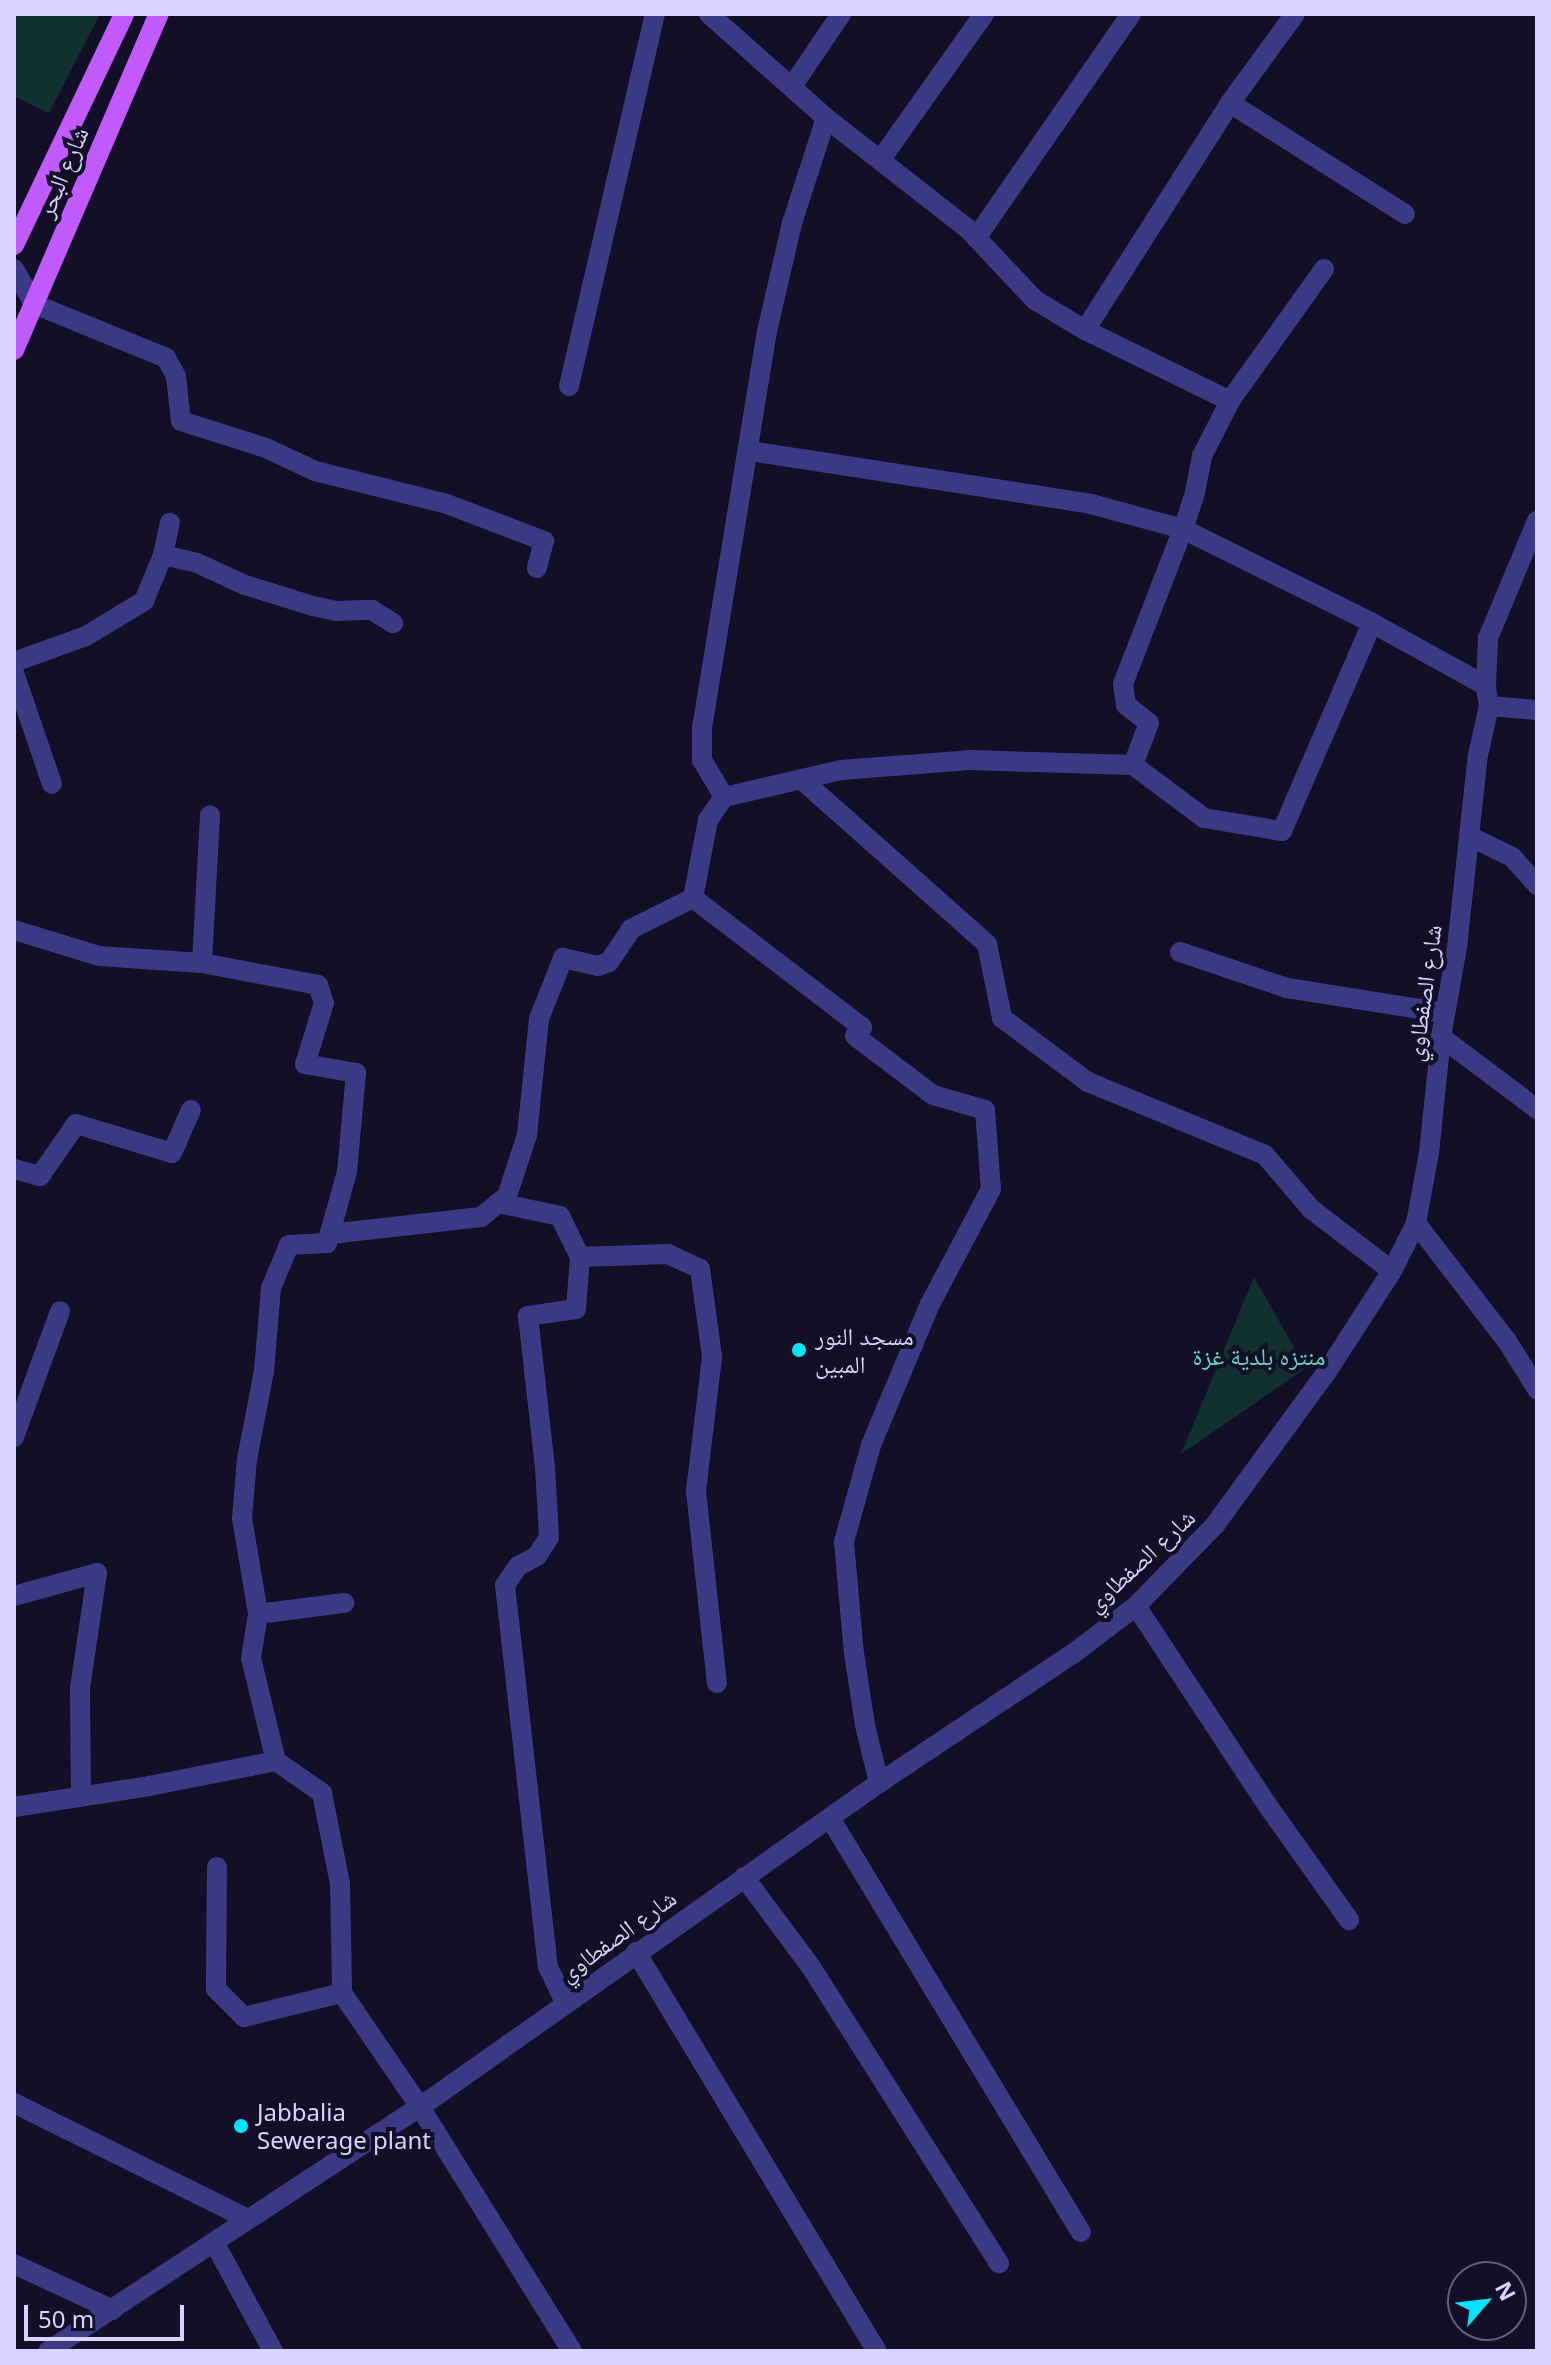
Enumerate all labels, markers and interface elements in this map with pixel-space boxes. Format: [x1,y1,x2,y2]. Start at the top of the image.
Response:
street label: شارع البحر [30,122,94,222]
street label: شارع الصفطاوي [1399,923,1447,1063]
place label: مسجد النور المبين [815,1322,914,1378]
marker: مسجد النور المبين [790,1341,808,1359]
park label: منتزه بلدية غزة [1192,1342,1326,1370]
street label: شارع الصفطاوي [1080,1502,1200,1618]
street label: شارع الصفطاوي [553,1883,681,1987]
place label: Jabbalia Sewerage plant [257,2098,431,2154]
marker: Jabbalia Sewerage plant [232,2117,250,2135]
north arrow [1447,2261,1527,2341]
text: N [1489,2276,1524,2306]
scale bar [28,2289,188,2339]
text: 50 m [38,2302,94,2335]

